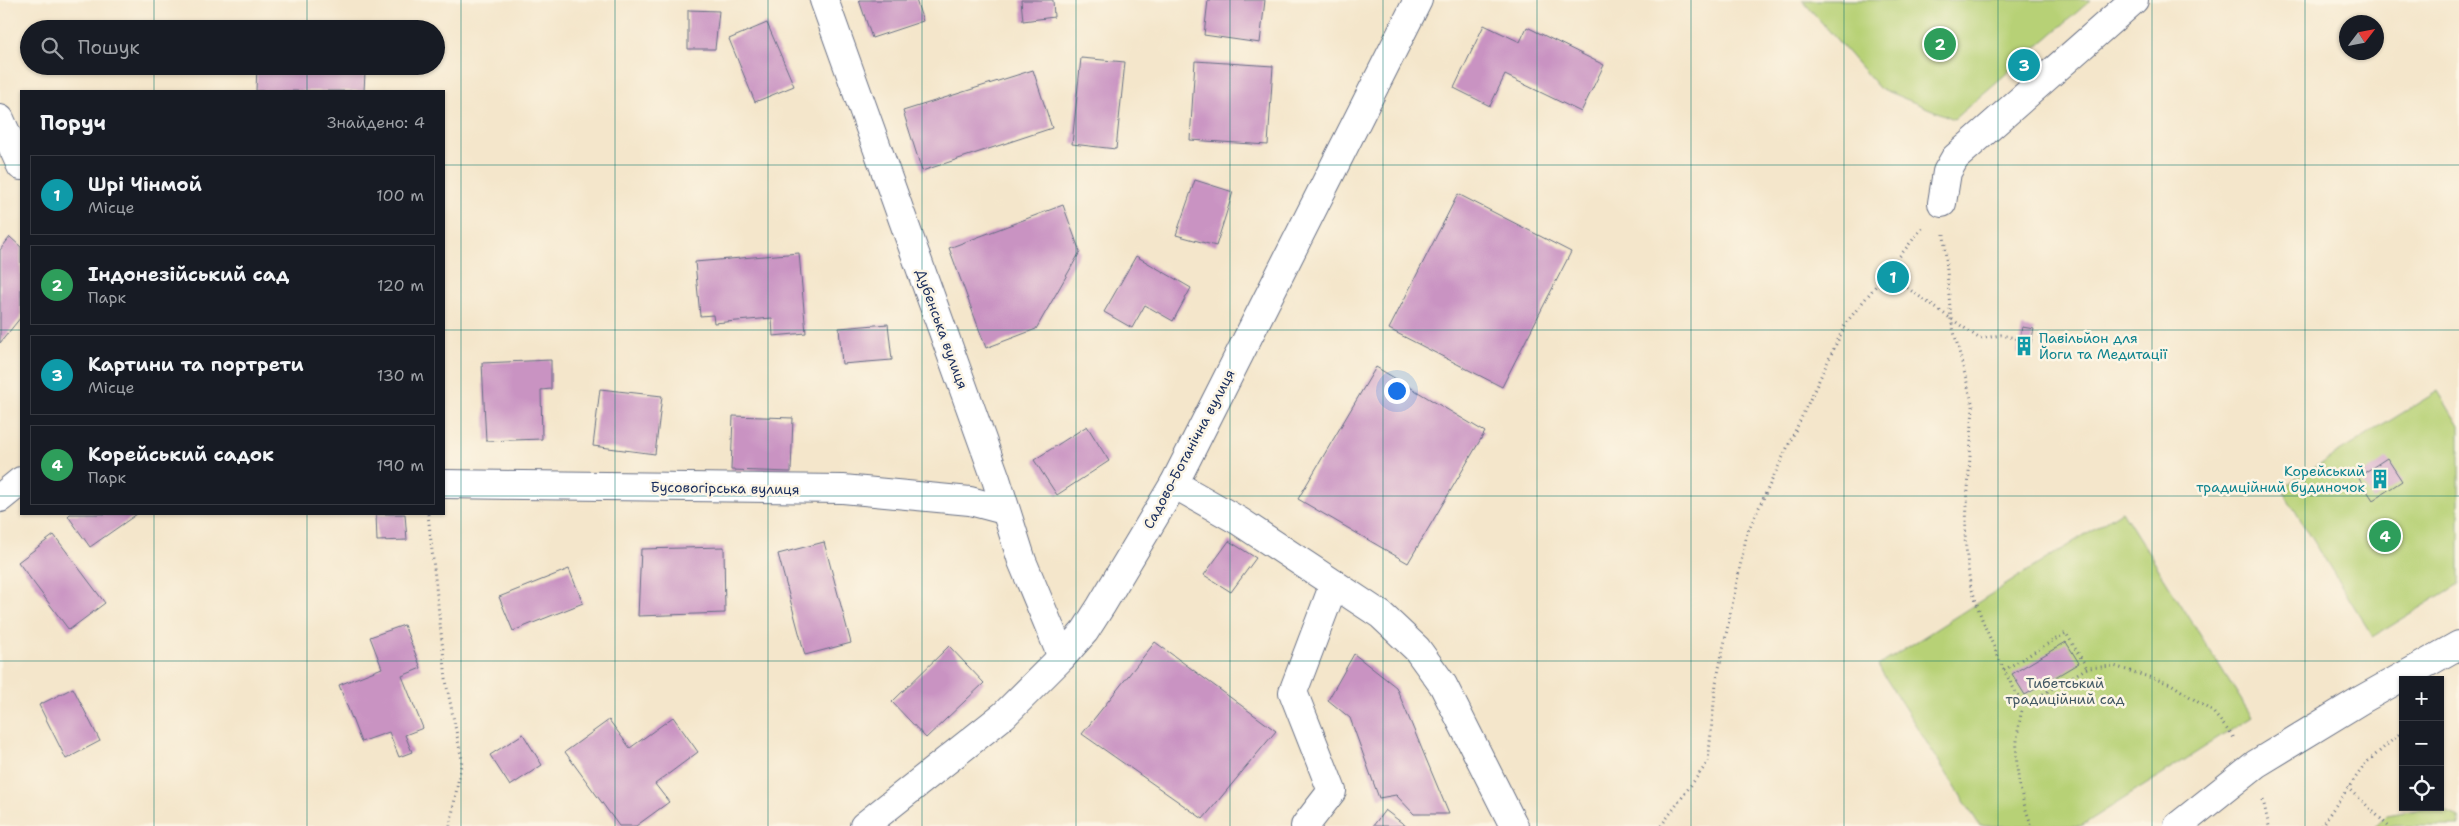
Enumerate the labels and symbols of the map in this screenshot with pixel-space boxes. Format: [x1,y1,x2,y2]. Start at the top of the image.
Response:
north arrow [2339,15,2384,60]
pin: 2 [1924,25,1956,63]
pin: 3 [2008,46,2040,84]
pin: 1 [1877,258,1909,296]
street label: Дубенська вулиця [912,267,972,391]
place label: Павільйон для Йоги та Медитації [2039,329,2168,363]
building icon: Павільйон для Йоги та Медитації [2013,335,2035,357]
street label: Садово-Ботанічна вулиця [1139,366,1239,532]
your location [1384,378,1410,404]
place label: Корейський традиційний будиночок [2196,462,2366,496]
building icon: Корейський традиційний будиночок [2369,468,2391,490]
street label: Бусовогірська вулиця [650,478,800,498]
pin: 4 [2369,517,2401,555]
park label: Тибетський традиційний сад [2005,674,2125,708]

